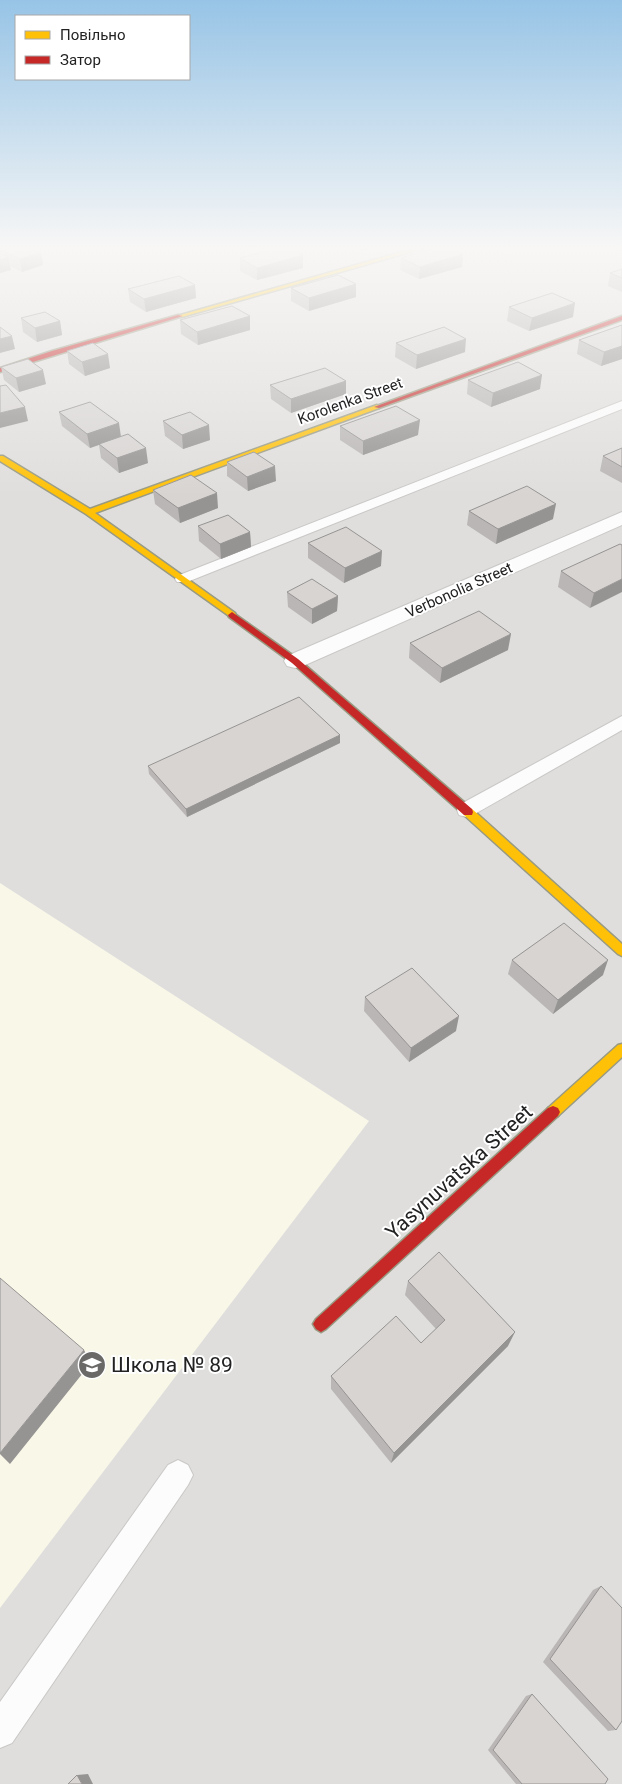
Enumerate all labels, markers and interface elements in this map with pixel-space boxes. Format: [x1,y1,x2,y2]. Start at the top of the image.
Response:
legend [15,15,190,80]
text: Повільно [60,26,126,44]
text: Затор [60,51,101,69]
street label: Korolenka Street [295,374,405,428]
street label: Verbonolia Street [403,558,515,622]
street label: Yasynuvatska Street [381,1100,537,1244]
school or university icon: Школа № 89 [77,1350,107,1380]
place label: Школа № 89 [111,1353,233,1377]

